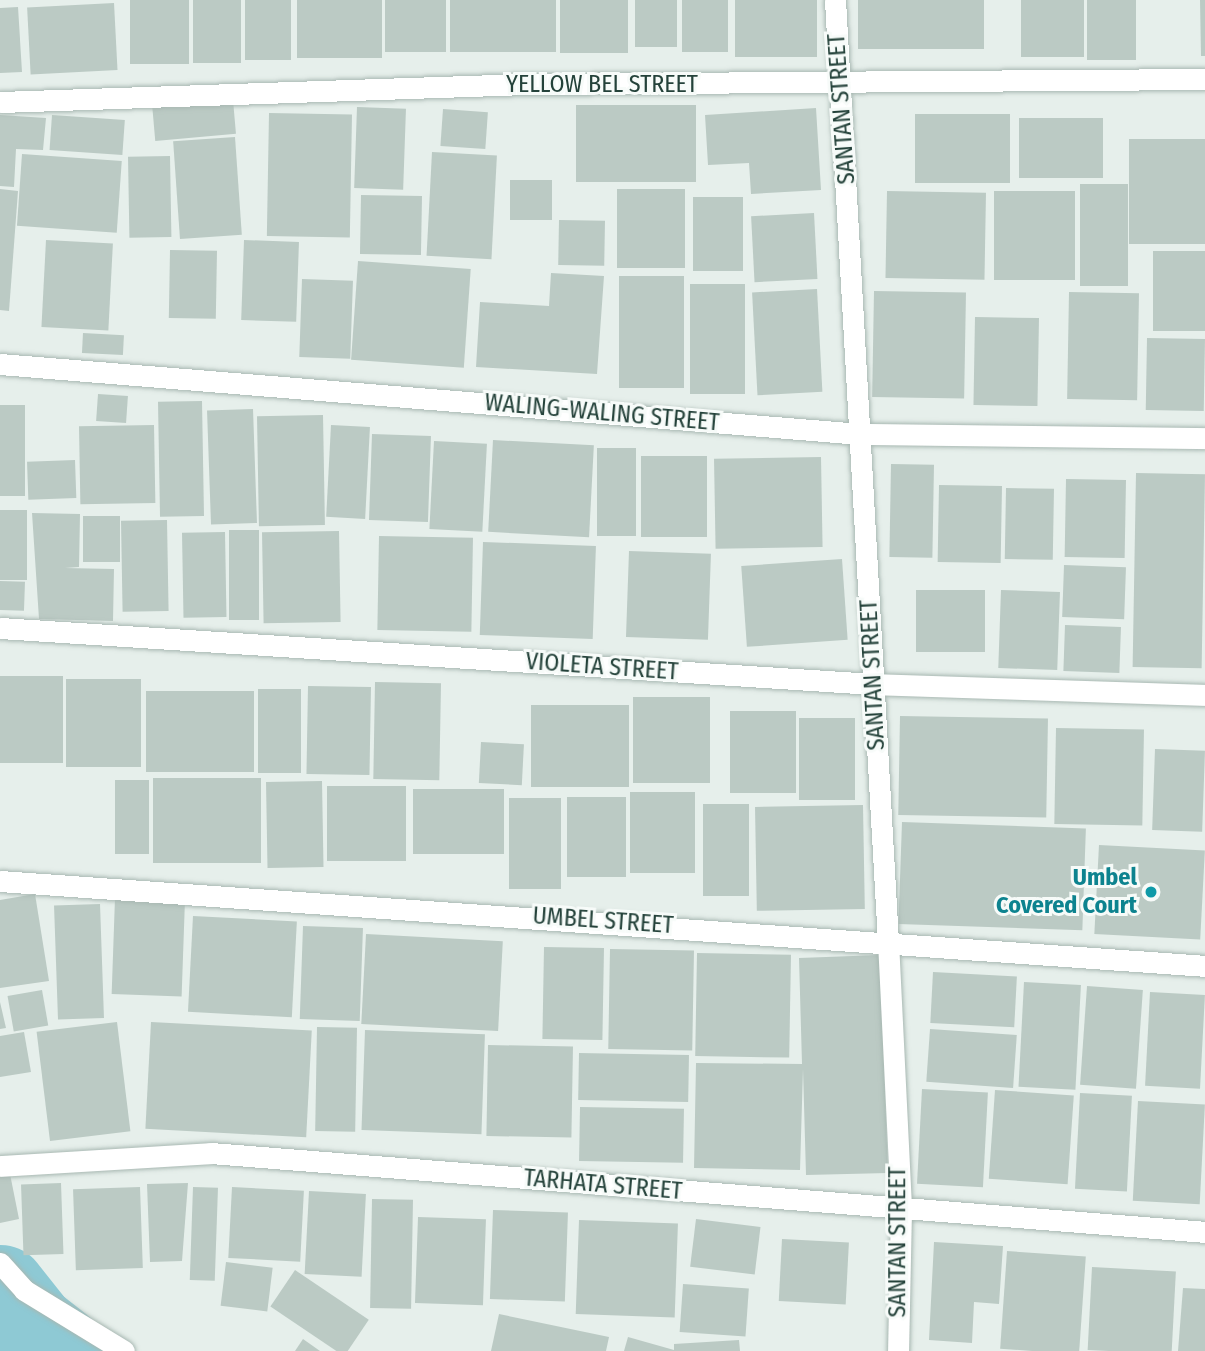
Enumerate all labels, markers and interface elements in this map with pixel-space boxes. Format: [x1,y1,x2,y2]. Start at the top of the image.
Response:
street label: SANTAN STREET [822,33,862,185]
street label: YELLOW BEL STREET [506,71,698,99]
street label: WALING-WALING STREET [484,388,720,438]
street label: SANTAN STREET [855,599,891,751]
street label: VIOLETA STREET [525,647,679,687]
place label: Umbel Covered Court [996,864,1137,920]
marker: Umbel Covered Court [1143,884,1159,900]
street label: UMBEL STREET [532,902,674,940]
street label: TARHATA STREET [523,1164,683,1206]
street label: SANTAN STREET [884,1167,912,1317]

